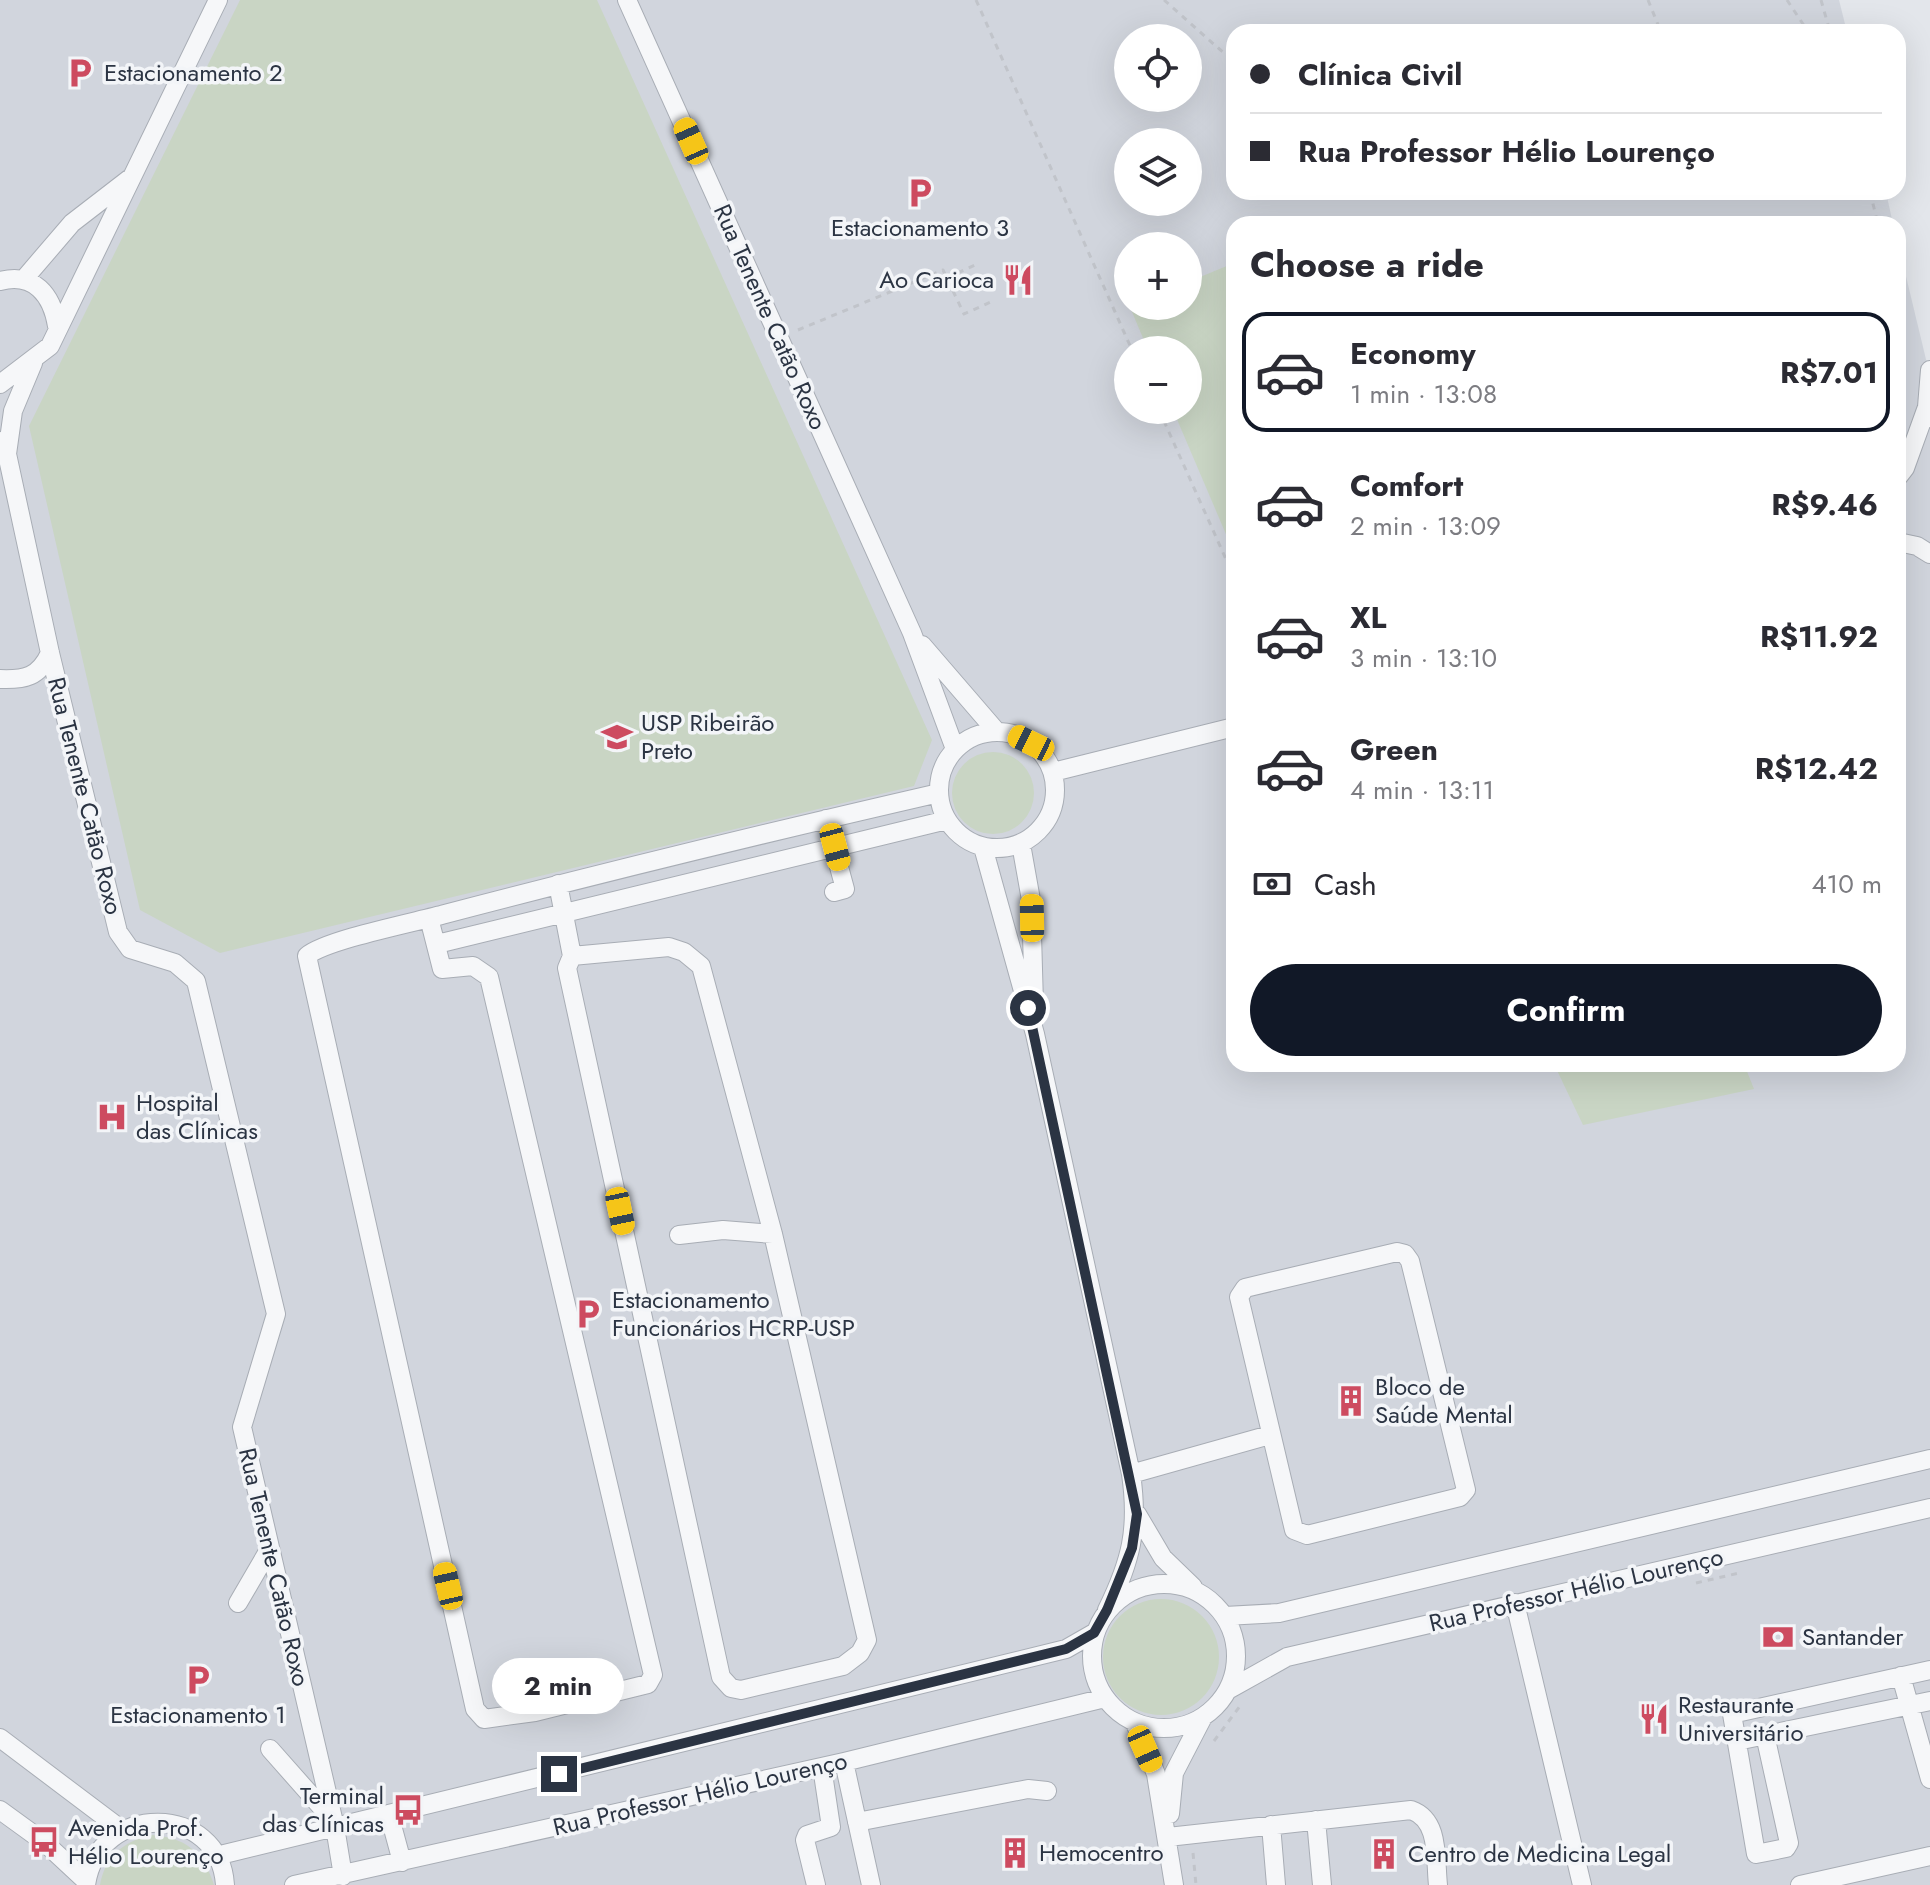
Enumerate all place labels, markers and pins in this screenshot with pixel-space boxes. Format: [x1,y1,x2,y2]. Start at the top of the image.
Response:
place label: Estacionamento 2 [104,55,283,90]
parking icon: Estacionamento 2 [63,56,97,90]
parking icon: Estacionamento 3 [903,176,937,210]
place label: Estacionamento 3 [831,210,1009,245]
place label: Ao Carioca [879,262,994,297]
restaurant icon: Ao Carioca [1001,263,1035,297]
place label: USP Ribeirão Preto [641,705,774,768]
school or university icon: USP Ribeirão Preto [600,720,634,754]
place label: Hospital das Clínicas [136,1085,258,1148]
hospital icon: Hospital das Clínicas [95,1100,129,1134]
place label: Estacionamento Funcionários HCRP-USP [612,1282,855,1345]
parking icon: Estacionamento Funcionários HCRP-USP [571,1297,605,1331]
place label: Bloco de Saúde Mental [1375,1369,1513,1432]
building icon: Bloco de Saúde Mental [1334,1384,1368,1418]
place label: Santander [1802,1619,1904,1654]
bank icon: Santander [1761,1620,1795,1654]
parking icon: Estacionamento 1 [181,1663,215,1697]
place label: Restaurante Universitário [1678,1687,1804,1750]
place label: Estacionamento 1 [110,1697,286,1732]
restaurant icon: Restaurante Universitário [1637,1702,1671,1736]
place label: Terminal das Clínicas [262,1778,384,1841]
bus stop icon: Terminal das Clínicas [391,1793,425,1827]
place label: Avenida Prof. Hélio Lourenço [68,1810,224,1873]
bus stop icon: Avenida Prof. Hélio Lourenço [27,1825,61,1859]
place label: Hemocentro [1039,1835,1164,1870]
building icon: Hemocentro [998,1836,1032,1870]
place label: Centro de Medicina Legal [1408,1836,1671,1871]
building icon: Centro de Medicina Legal [1367,1837,1401,1871]

